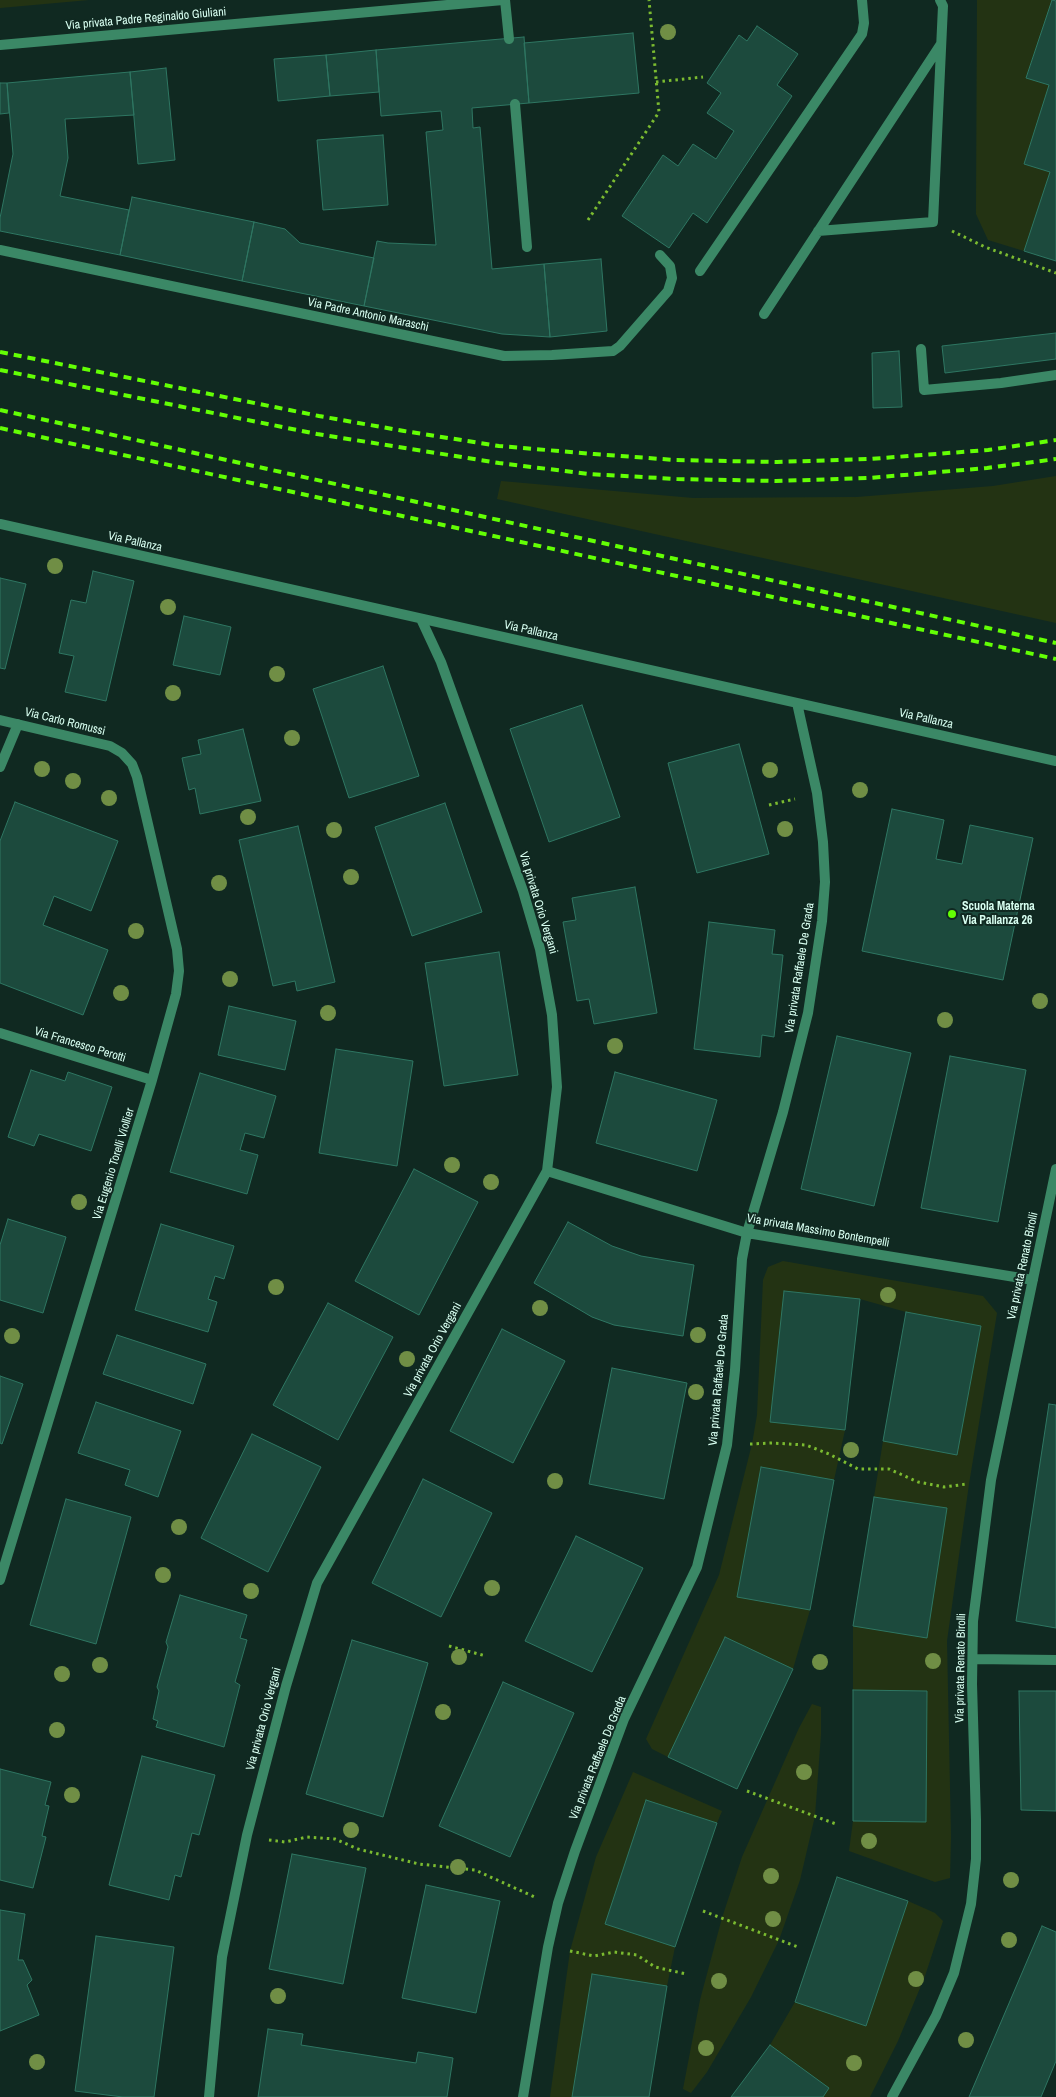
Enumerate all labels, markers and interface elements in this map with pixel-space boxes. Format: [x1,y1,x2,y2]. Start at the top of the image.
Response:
street label: Via privata Padre Reginaldo Giuliani [65,5,227,33]
street label: Via Padre Antonio Maraschi [306,295,430,335]
street label: Via Pallanza [107,529,163,555]
street label: Via Pallanza [503,618,559,644]
street label: Via Carlo Romussi [23,705,107,739]
street label: Via Pallanza [898,706,954,732]
street label: Via privata Orio Vergani [516,850,560,956]
place label: Scuola Materna Via Pallanza 26 [962,900,1035,928]
street label: Via privata Raffaele De Grada [783,902,817,1034]
marker: Scuola Materna Via Pallanza 26 [946,908,958,920]
street label: Via Francesco Perotti [32,1024,128,1066]
street label: Via Eugenio Torelli Viollier [90,1106,138,1222]
street label: Via privata Massimo Bontempelli [745,1211,891,1251]
street label: Via privata Renato Birolli [1005,1211,1041,1321]
street label: Via privata Orio Vergani [401,1300,465,1400]
street label: Via privata Raffaele De Grada [706,1314,732,1446]
street label: Via privata Renato Birolli [953,1613,969,1723]
street label: Via privata Orio Vergani [243,1666,285,1772]
street label: Via privata Raffaele De Grada [567,1694,629,1822]

